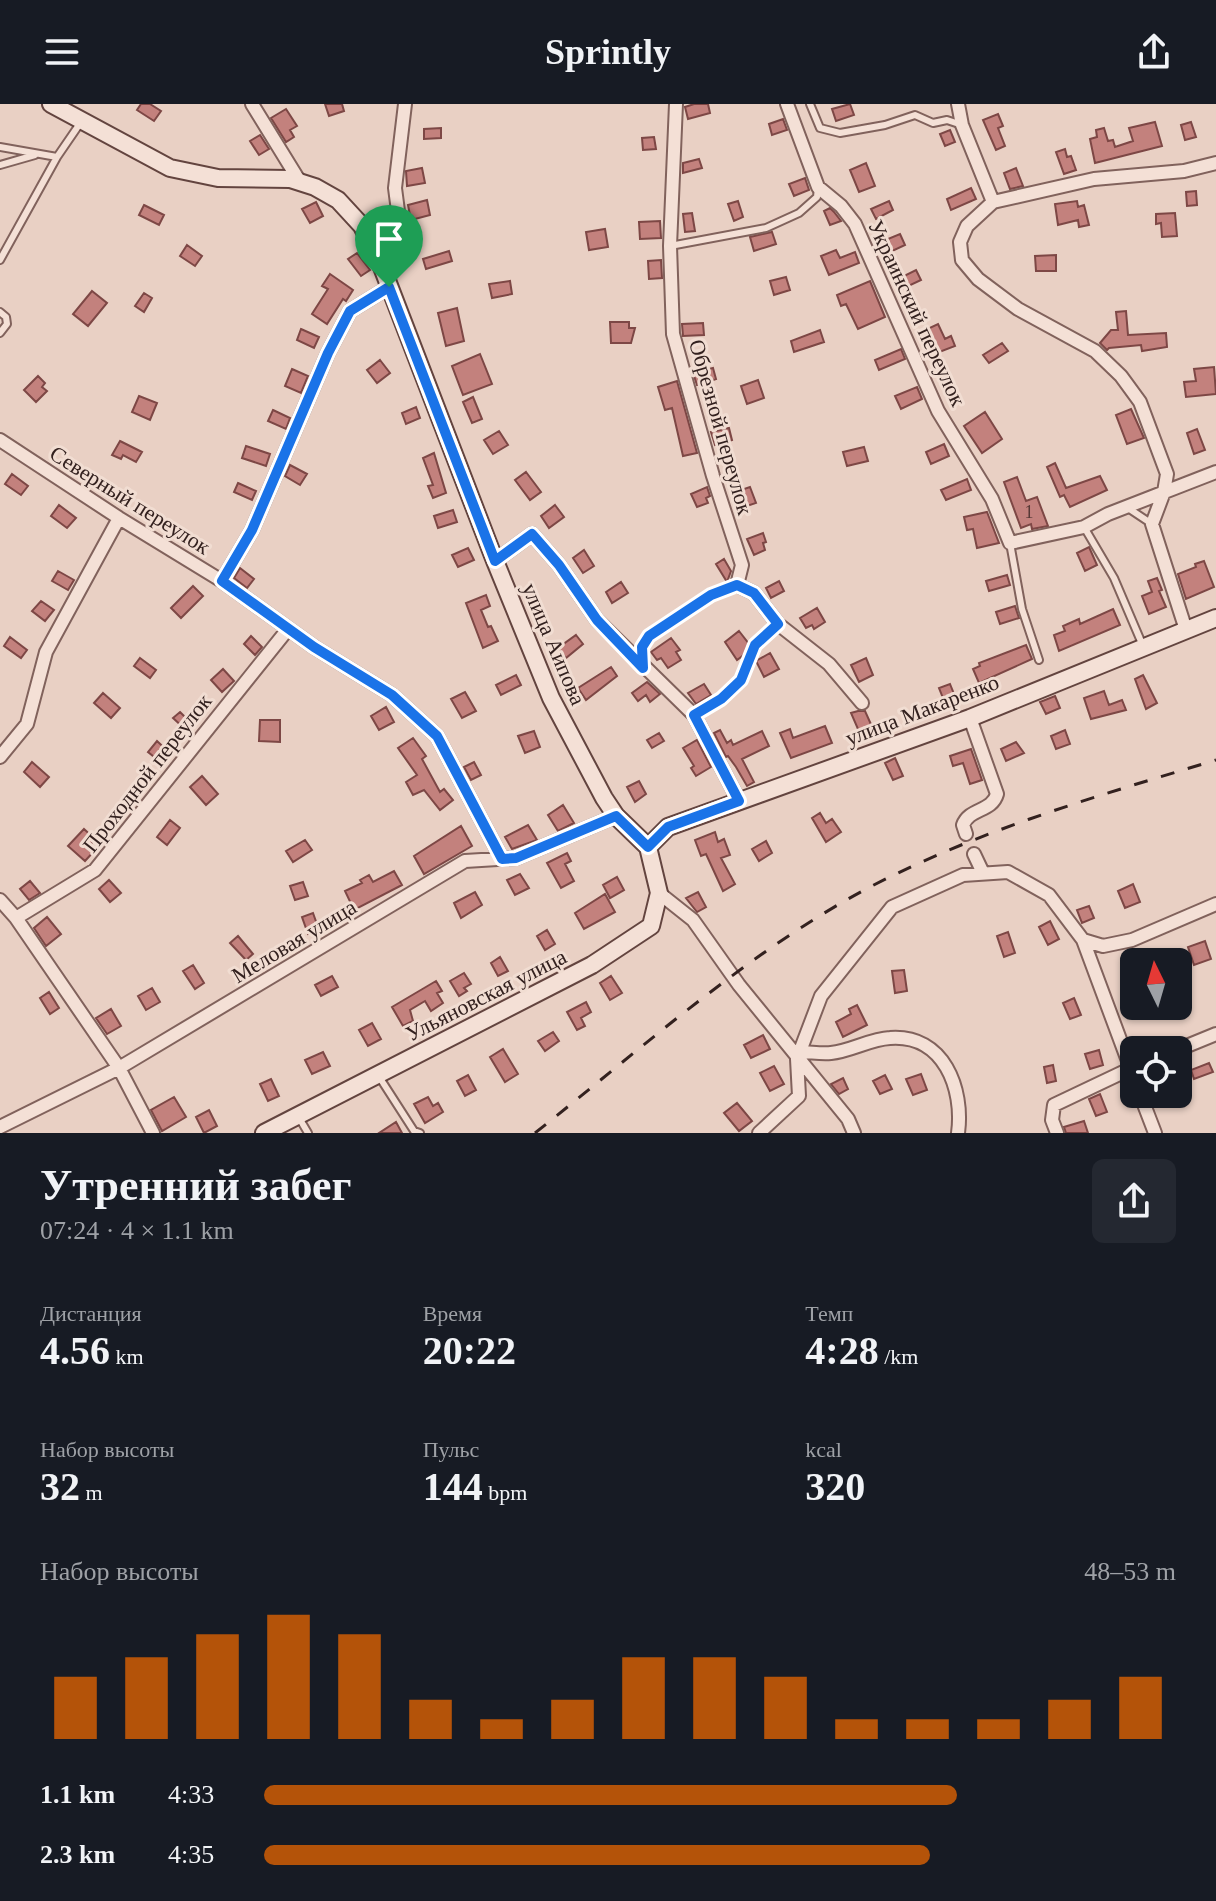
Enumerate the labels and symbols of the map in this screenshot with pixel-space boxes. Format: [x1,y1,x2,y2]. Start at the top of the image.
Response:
pin [355,205,423,287]
street label: Украинский переулок [863,216,971,410]
street label: Обрезной переулок [684,336,758,518]
street label: Северный переулок [45,441,215,560]
house number: 1 [1025,502,1034,522]
street label: улица Аипова [517,579,591,709]
street label: улица Макаренко [842,669,1002,751]
street label: Проходной переулок [78,689,217,857]
street label: Меловая улица [227,894,361,988]
street label: Ульяновская улица [401,944,571,1046]
north arrow [1120,948,1192,1020]

